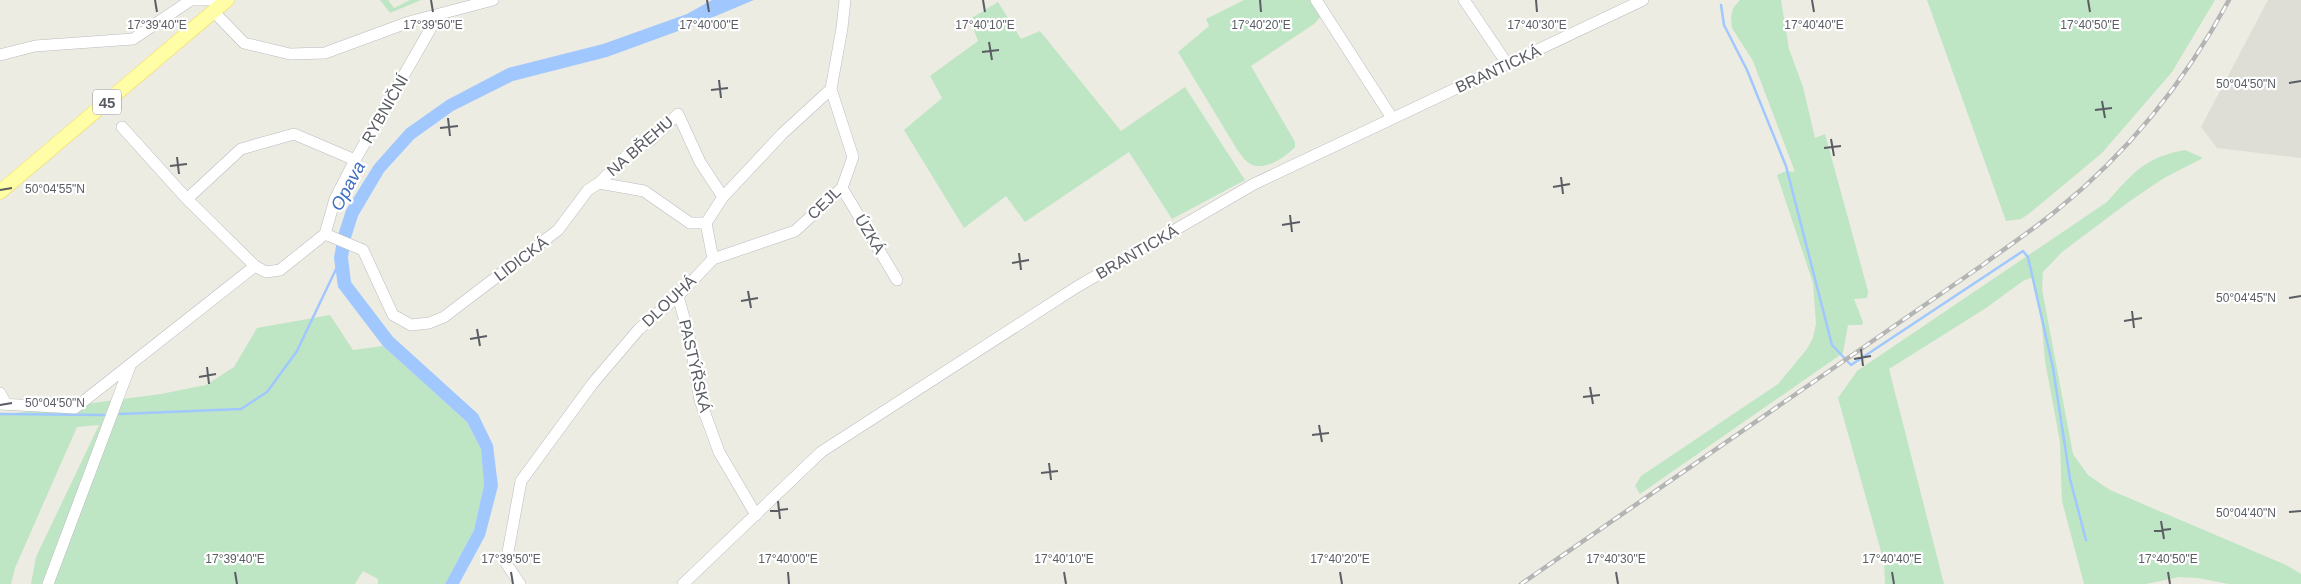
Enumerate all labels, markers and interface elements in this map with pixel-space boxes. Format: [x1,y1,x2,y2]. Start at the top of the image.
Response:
text: 17°39'40"E [127,18,187,32]
text: 17°39'50"E [403,18,463,32]
text: 17°40'00"E [679,18,739,32]
text: 17°40'10"E [955,18,1015,32]
text: 17°40'20"E [1231,18,1291,32]
text: 17°40'30"E [1507,18,1567,32]
text: 17°40'40"E [1784,18,1844,32]
text: 17°40'50"E [2060,18,2120,32]
street label: BRANTICKÁ [1452,41,1543,96]
street label: RYBNIČNÍ [358,71,412,146]
text: 50°04'50"N [2216,77,2276,91]
road number: 45 [93,90,121,114]
street label: NA BŘEHU [603,112,676,179]
water label: Opava [327,158,369,214]
text: 50°04'55"N [25,182,85,196]
street label: CEJL [804,183,844,223]
street label: ÚZKÁ [852,211,889,257]
street label: BRANTICKÁ [1093,221,1181,282]
street label: LIDICKÁ [490,232,551,285]
street label: DLOUHÁ [638,271,699,330]
text: 50°04'45"N [2216,291,2276,305]
street label: PASTÝŘSKÁ [676,318,715,414]
text: 50°04'50"N [25,396,85,410]
text: 50°04'40"N [2216,506,2276,520]
text: 17°39'40"E [205,552,265,566]
text: 17°39'50"E [481,552,541,566]
text: 17°40'00"E [758,552,818,566]
text: 17°40'10"E [1034,552,1094,566]
text: 17°40'20"E [1310,552,1370,566]
text: 17°40'30"E [1586,552,1646,566]
text: 17°40'40"E [1862,552,1922,566]
text: 17°40'50"E [2138,552,2198,566]

